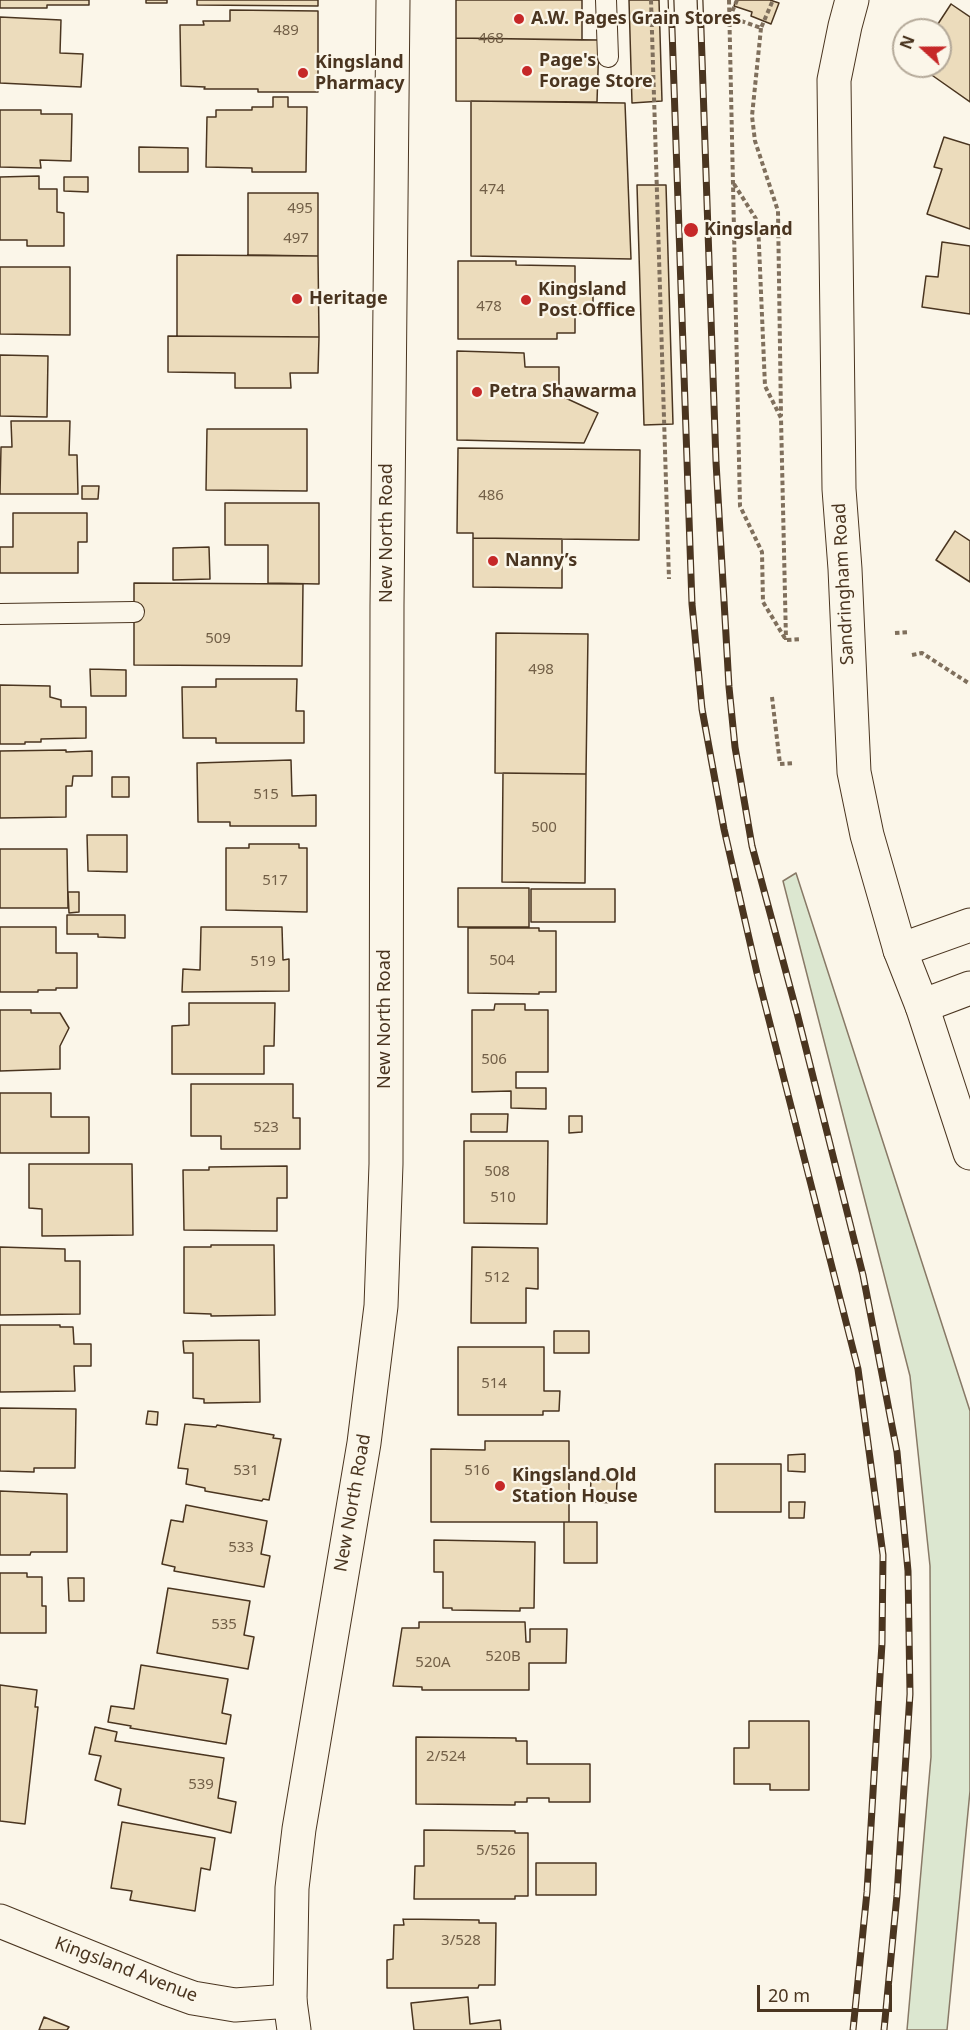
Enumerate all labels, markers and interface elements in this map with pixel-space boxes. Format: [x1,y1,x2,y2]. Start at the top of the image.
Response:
place label: A.W. Pages Grain Stores [531,8,741,30]
marker: A.W. Pages Grain Stores [512,12,526,26]
north arrow [892,18,952,78]
house number: 489 [273,22,299,40]
house number: 468 [478,30,504,48]
text: N [894,32,920,52]
place label: Page's Forage Store [539,50,653,92]
place label: Kingsland Pharmacy [315,52,405,94]
marker: Page's Forage Store [520,64,534,78]
marker: Kingsland Pharmacy [296,66,310,80]
house number: 474 [479,181,505,199]
house number: 495 [287,200,313,218]
place label: Kingsland [704,219,793,241]
marker: Kingsland [682,221,700,239]
house number: 497 [283,230,309,248]
place label: Kingsland Post Office [538,279,636,322]
place label: Heritage [309,288,388,310]
marker: Heritage [290,292,304,306]
marker: Kingsland Post Office [519,293,533,307]
house number: 478 [476,298,502,316]
place label: Petra Shawarma [489,381,637,403]
marker: Petra Shawarma [470,385,484,399]
street label: New North Road [376,463,398,603]
house number: 486 [478,487,504,505]
street label: Sandringham Road [829,502,859,666]
place label: Nanny’s [505,550,577,572]
marker: Nanny’s [486,554,500,568]
house number: 509 [205,630,231,648]
house number: 498 [528,661,554,679]
house number: 515 [253,786,279,804]
house number: 500 [531,819,557,837]
house number: 517 [262,872,288,890]
street label: New North Road [374,949,396,1089]
house number: 504 [489,952,515,970]
house number: 519 [250,953,276,971]
house number: 506 [481,1051,507,1069]
house number: 523 [253,1119,279,1137]
house number: 508 [484,1163,510,1181]
house number: 510 [490,1189,516,1207]
house number: 512 [484,1269,510,1287]
house number: 514 [481,1375,507,1393]
street label: New North Road [330,1432,376,1574]
house number: 531 [233,1462,259,1480]
house number: 516 [464,1462,490,1480]
place label: Kingsland Old Station House [512,1465,638,1508]
marker: Kingsland Old Station House [493,1479,507,1493]
house number: 533 [228,1539,254,1557]
house number: 535 [211,1616,237,1634]
house number: 520B [485,1648,521,1666]
house number: 520A [415,1654,451,1672]
house number: 2/524 [426,1748,466,1766]
house number: 539 [188,1776,214,1794]
house number: 5/526 [476,1842,516,1860]
house number: 3/528 [441,1932,481,1950]
street label: Kingsland Avenue [51,1933,201,2007]
scale bar [760,1973,895,2011]
text: 20 m [768,1983,810,2007]

